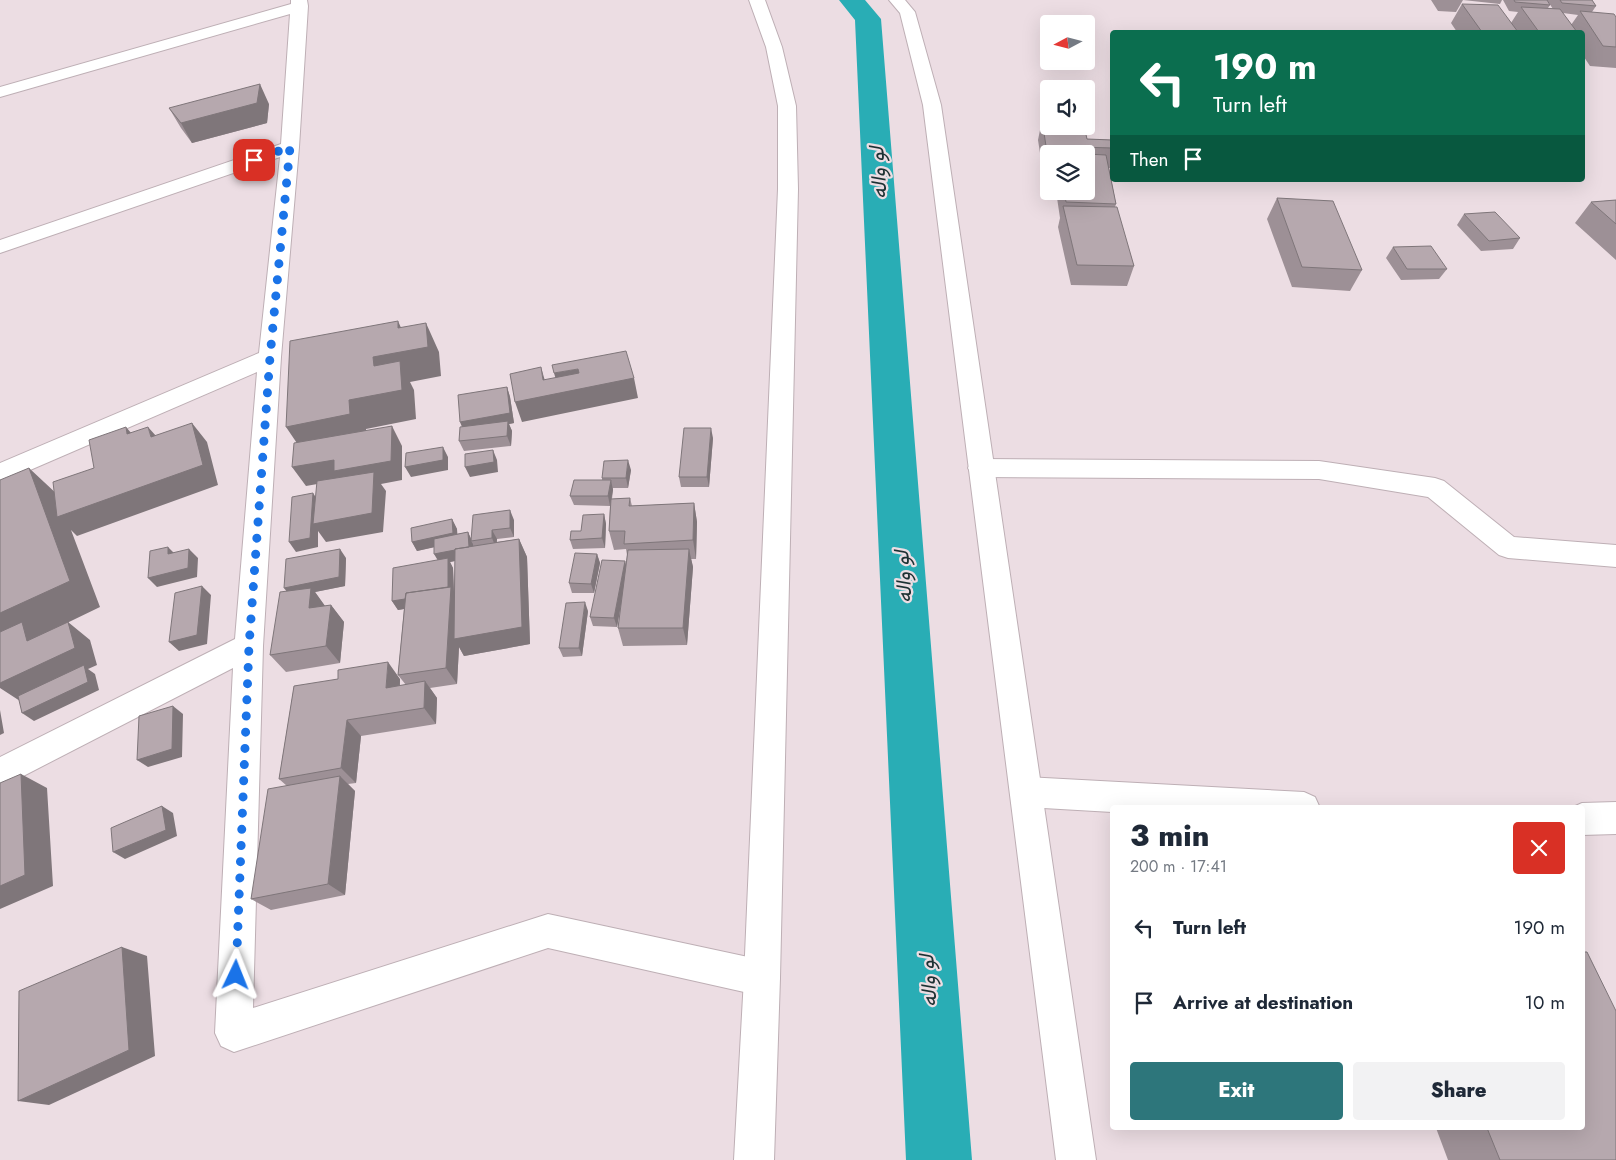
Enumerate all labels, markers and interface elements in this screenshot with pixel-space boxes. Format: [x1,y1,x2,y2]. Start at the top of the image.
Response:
north arrow [1040,15,1095,70]
map controls [1040,15,1095,200]
text: 190 m [1213,42,1317,92]
icon: left [1130,50,1195,115]
button: sound [1040,80,1095,135]
text: Turn left [1213,88,1287,120]
pin [233,139,275,181]
water label: لو واله [861,143,895,200]
button: layers [1040,145,1095,200]
icon: arrive [1179,145,1207,173]
icon: arrive [240,146,268,174]
text: Then [1130,146,1169,173]
water label: لو واله [886,547,920,604]
text: 3 min [1130,814,1209,857]
button: close [1513,822,1565,874]
text: 200 m · 17:41 [1130,855,1227,878]
icon: left [1130,914,1158,942]
text: Turn left [1173,914,1246,941]
text: 190 m [1514,914,1565,941]
position arrow [209,948,261,1000]
water label: لو واله [911,951,945,1008]
icon: arrive [1130,989,1158,1017]
text: Arrive at destination [1173,989,1353,1016]
text: 10 m [1525,989,1565,1016]
button: Exit [1130,1062,1343,1120]
button: Share [1353,1062,1565,1120]

